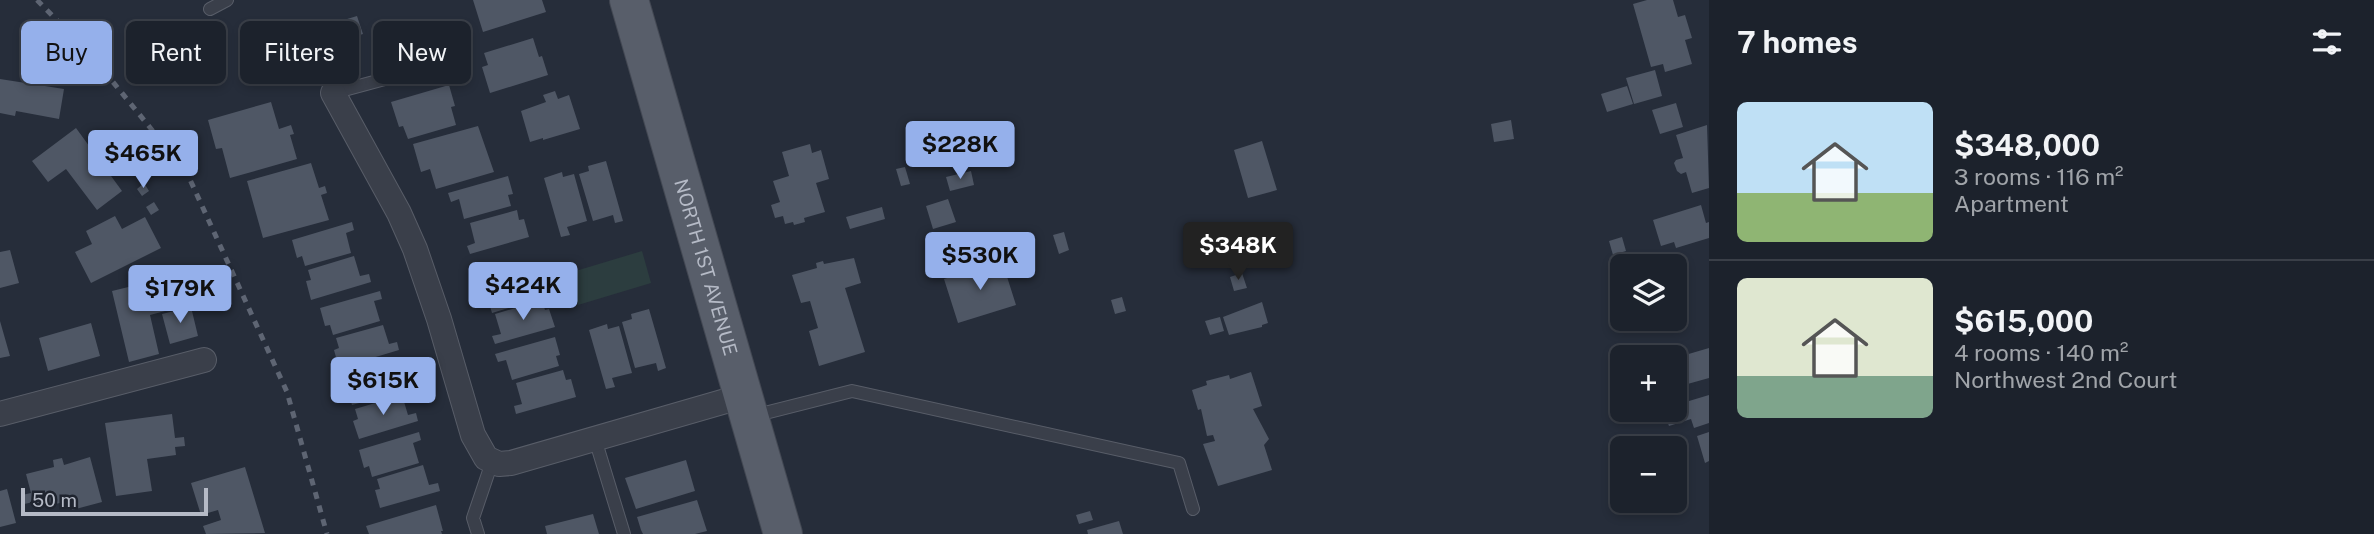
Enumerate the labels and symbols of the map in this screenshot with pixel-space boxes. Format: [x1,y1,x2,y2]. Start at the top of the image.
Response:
pin: $228K [911,122,1009,181]
pin: $465K [94,130,192,190]
street label: NORTH 1ST AVENUE [670,176,742,358]
pin: $348K [1189,222,1287,282]
pin: $530K [931,232,1029,292]
pin: $424K [474,262,572,322]
pin: $179K [131,266,229,325]
pin: $615K [334,358,432,417]
scale bar [21,485,208,517]

